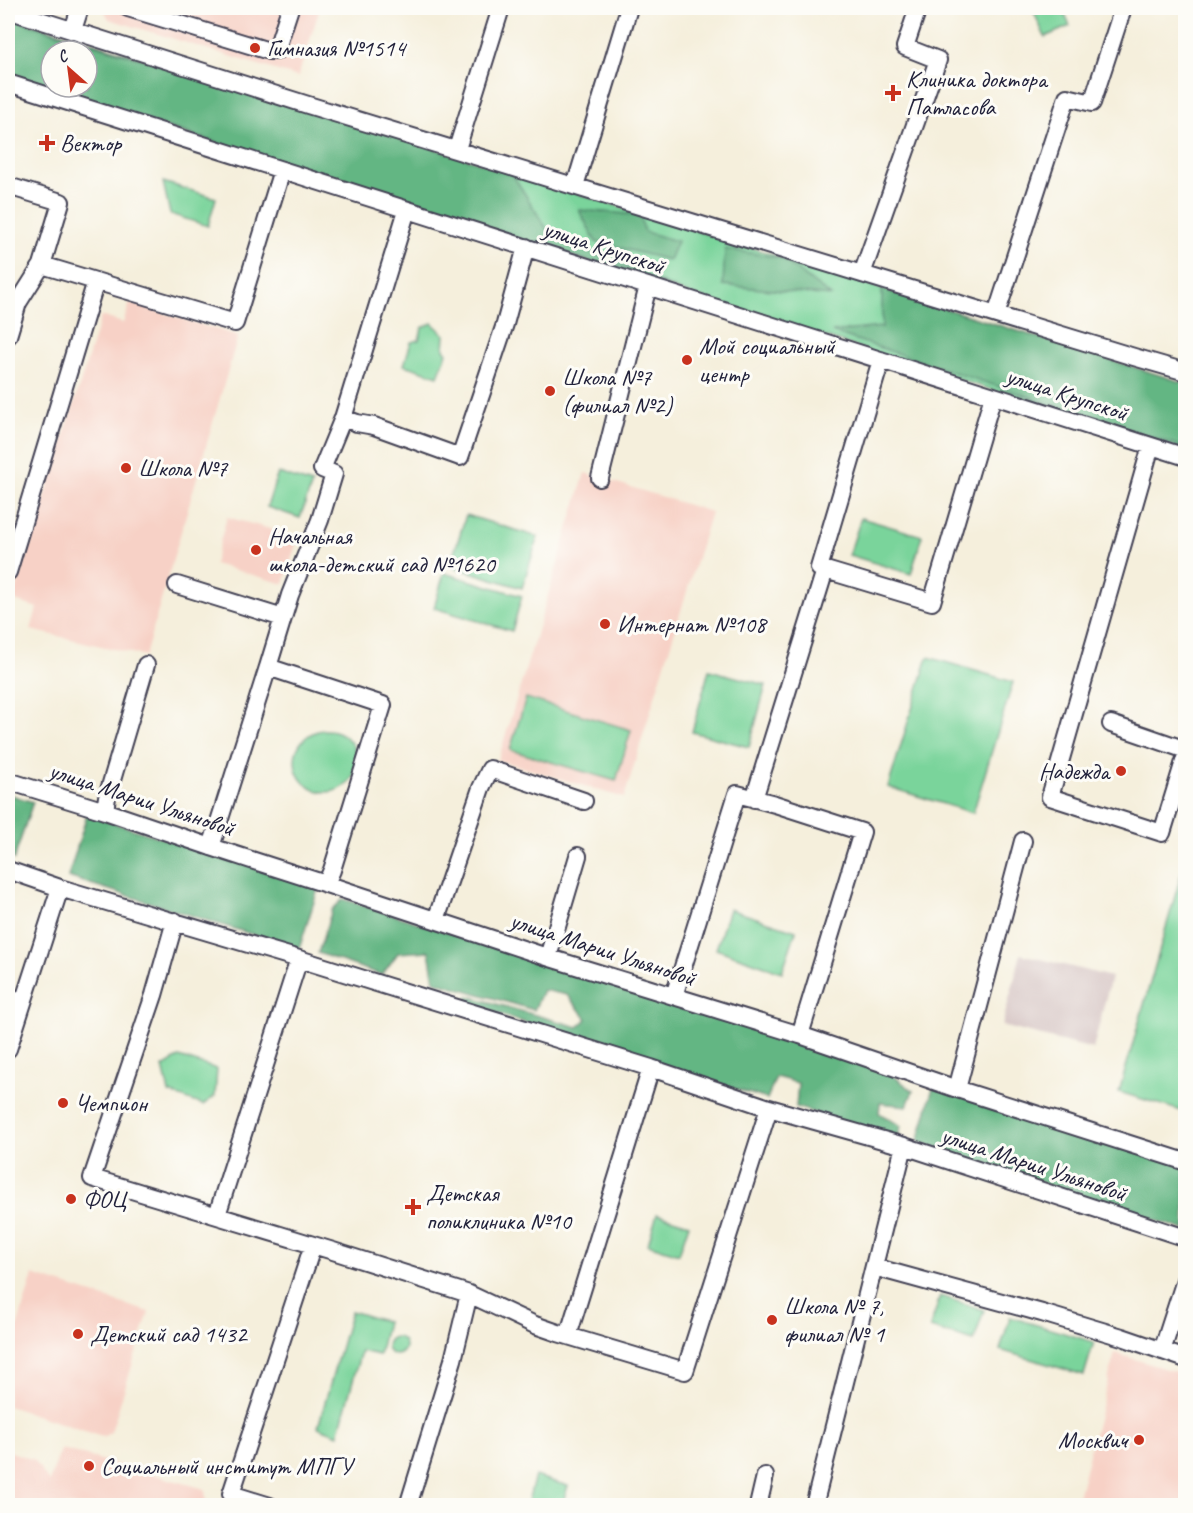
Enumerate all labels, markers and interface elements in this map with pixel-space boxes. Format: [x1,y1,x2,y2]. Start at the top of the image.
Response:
place label: Гимназия №1514 [267,33,407,63]
north arrow [39,39,99,99]
marker: Гимназия №1514 [248,41,262,55]
text: С [54,45,72,67]
place label: Клиника доктора Патласова [906,64,1049,122]
marker: Клиника доктора Патласова [884,84,902,102]
place label: Вектор [60,128,123,158]
marker: Вектор [38,134,56,152]
street label: улица Крупской [538,213,670,281]
place label: Мой социальный центр [699,331,837,389]
marker: Мой социальный центр [680,353,694,367]
street label: улица Крупской [1001,360,1133,428]
place label: Школа №7 (филиал №2) [562,362,673,420]
marker: Школа №7 (филиал №2) [543,384,557,398]
place label: Школа №7 [138,453,229,483]
marker: Школа №7 [119,461,133,475]
place label: Начальная школа-детский сад №1620 [268,521,497,579]
marker: Начальная школа-детский сад №1620 [249,543,263,557]
place label: Интернат №108 [617,609,768,639]
marker: Интернат №108 [598,617,612,631]
street label: улица Марии Ульяновой [44,754,240,844]
place label: Надежда [1039,756,1111,786]
marker: Надежда [1114,764,1128,778]
street label: улица Марии Ульяновой [505,904,701,994]
place label: Чемпион [75,1088,149,1118]
marker: Чемпион [56,1096,70,1110]
street label: улица Марии Ульяновой [936,1119,1132,1209]
place label: Детская поликлиника №10 [426,1178,573,1236]
place label: ФОЦ [83,1184,129,1214]
marker: ФОЦ [64,1192,78,1206]
marker: Детская поликлиника №10 [404,1198,422,1216]
place label: Школа № 7, филиал № 1 [784,1291,885,1349]
marker: Школа № 7, филиал № 1 [765,1313,779,1327]
place label: Детский сад 1432 [90,1319,249,1349]
marker: Детский сад 1432 [71,1327,85,1341]
place label: Москвич [1058,1425,1130,1455]
marker: Москвич [1132,1433,1146,1447]
place label: Социальный институт МПГУ [101,1451,356,1481]
marker: Социальный институт МПГУ [82,1459,96,1473]

